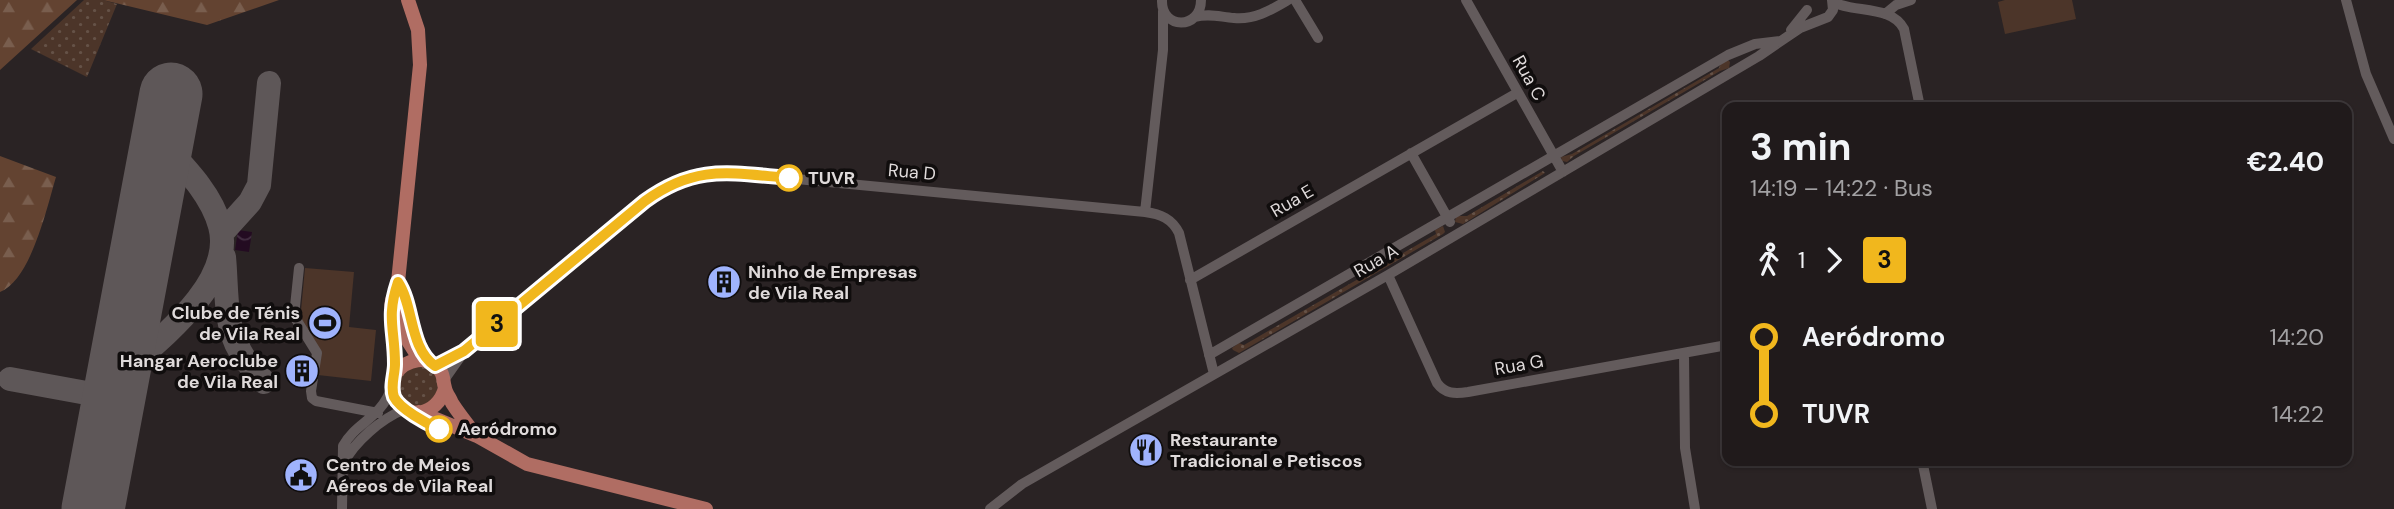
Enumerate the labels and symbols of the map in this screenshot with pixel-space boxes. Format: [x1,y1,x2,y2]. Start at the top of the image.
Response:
street label: Rua C [1507,51,1551,105]
street label: Rua D [887,158,937,186]
marker: TUVR [776,165,802,191]
place label: TUVR [808,166,855,190]
street label: Rua E [1266,179,1318,223]
street label: Rua A [1349,239,1403,283]
place label: Ninho de Empresas de Vila Real [748,260,917,305]
building icon: Ninho de Empresas de Vila Real [705,263,743,301]
place label: Clube de Ténis de Vila Real [172,301,300,346]
line badge: 3 [474,301,520,347]
sports icon: Clube de Ténis de Vila Real [306,304,344,342]
place label: Hangar Aeroclube de Vila Real [120,349,278,394]
street label: Rua G [1493,349,1545,381]
building icon: Hangar Aeroclube de Vila Real [283,352,321,390]
marker: Aeródromo [426,416,452,442]
place label: Aeródromo [458,417,557,441]
place label: Restaurante Tradicional e Petiscos [1170,428,1362,473]
restaurant icon: Restaurante Tradicional e Petiscos [1127,431,1165,469]
place label: Centro de Meios Aéreos de Vila Real [326,453,493,498]
public building icon: Centro de Meios Aéreos de Vila Real [282,456,320,494]

